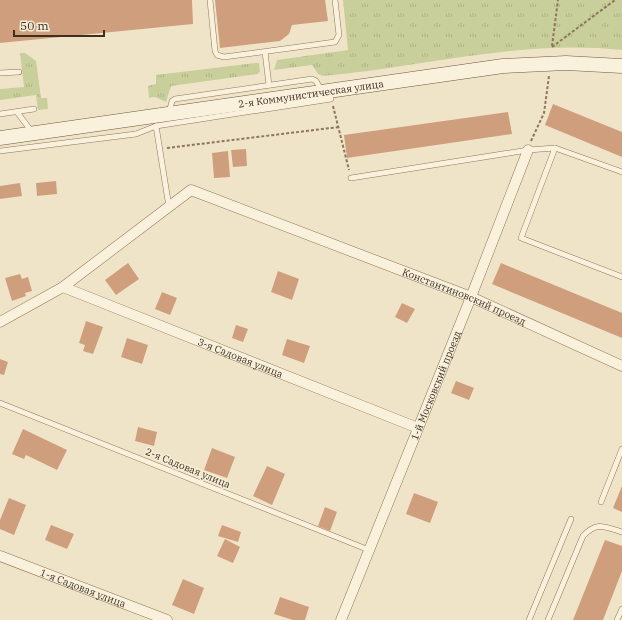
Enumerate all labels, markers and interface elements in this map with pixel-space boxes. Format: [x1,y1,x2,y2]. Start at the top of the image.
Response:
scale bar [14,12,104,38]
text: 50 m [20,18,49,33]
street label: 2-я Коммунистическая улица [237,77,385,110]
street label: Константиновский проезд [401,265,528,328]
street label: 1-й Московский проезд [408,329,463,442]
street label: 3-я Садовая улица [196,335,286,380]
street label: 2-я Садовая улица [144,445,233,491]
street label: 1-я Садовая улица [38,566,128,610]

